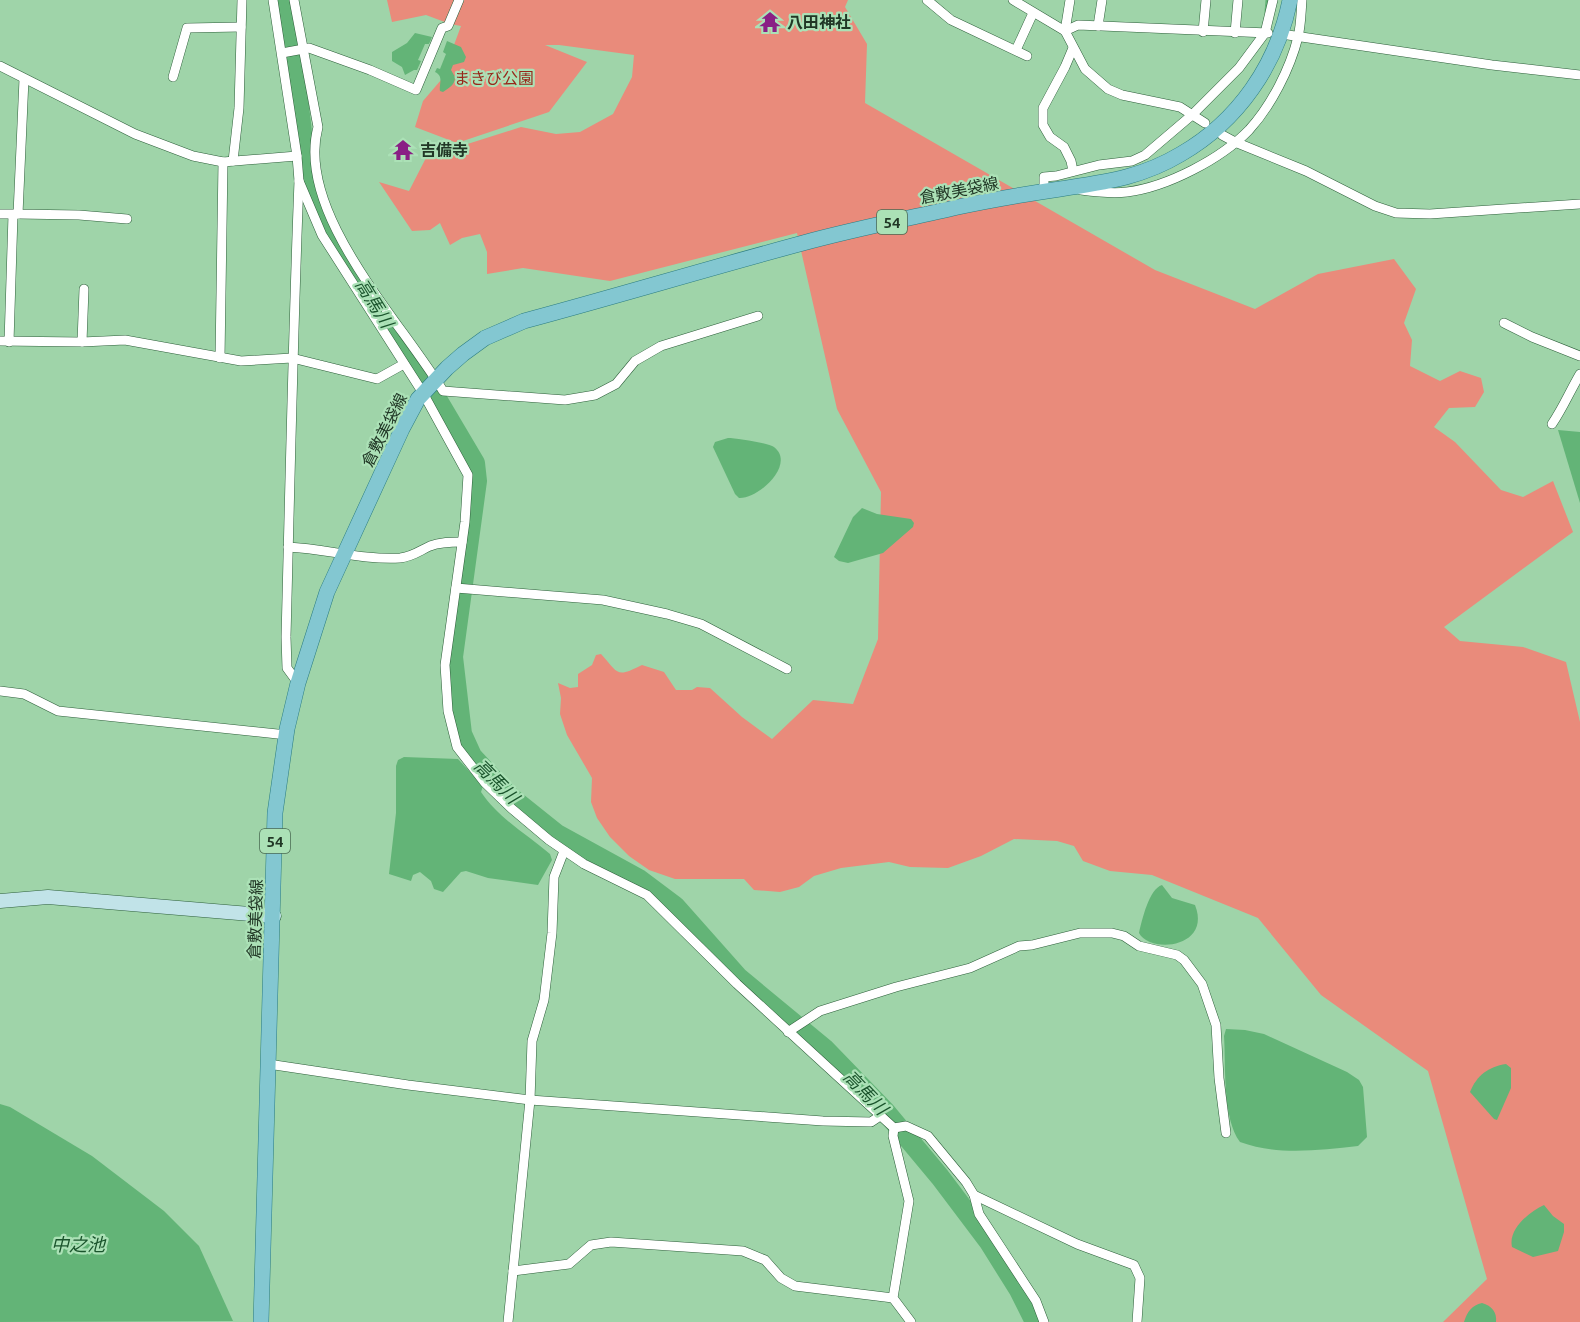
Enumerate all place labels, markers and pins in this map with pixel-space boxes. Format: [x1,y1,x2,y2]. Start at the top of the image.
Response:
temple icon: 八田神社 [758,10,782,34]
place label: 八田神社 [787,13,851,31]
temple icon: 吉備寺 [391,138,415,162]
place label: 吉備寺 [420,141,468,159]

